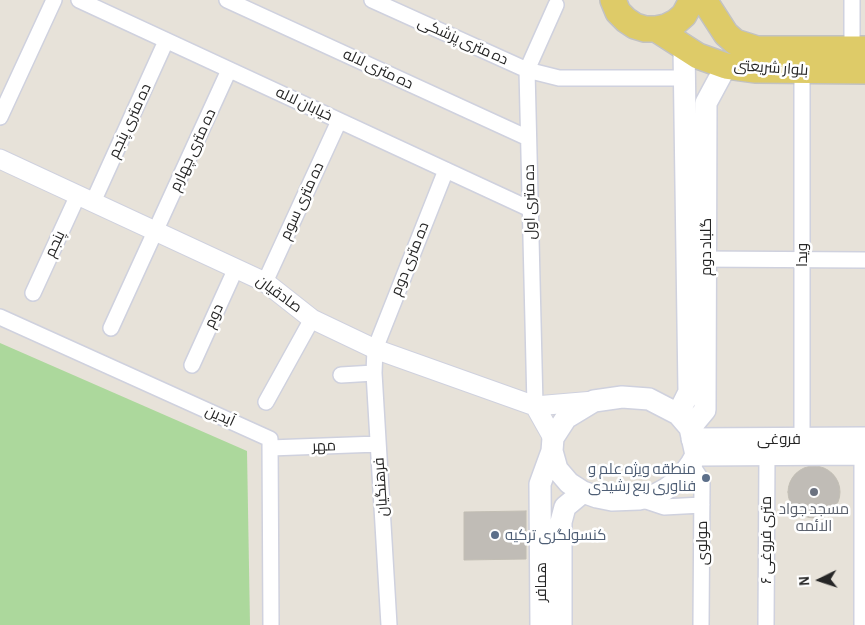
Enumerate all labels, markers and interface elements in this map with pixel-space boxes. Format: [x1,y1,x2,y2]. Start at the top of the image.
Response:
street label: ده متری پزشکی [415,13,511,69]
street label: ده متری لاله [340,45,416,93]
street label: بلوار شریعتى [733,56,809,80]
street label: ده متری پنجم [105,81,155,161]
street label: خیابان لاله [273,83,335,125]
street label: ده متری چهارم [166,106,220,194]
street label: ده متری سوم [276,159,328,243]
street label: ده متری اول [520,164,540,240]
street label: گلباد دوم [697,218,715,276]
street label: ده متری دوم [387,220,433,298]
street label: پنجم [41,228,69,260]
street label: ویدا [793,243,811,267]
street label: صادقیان [253,271,305,317]
street label: دوم [201,301,227,331]
street label: آیدین [202,402,238,430]
street label: فروغى [757,430,801,448]
street label: مهر [312,437,336,455]
street label: فرهنگیان [370,457,392,517]
place label: منطقه ویژه علم و فناوری ربع رشیدی [588,460,696,495]
marker: منطقه ویژه علم و فناوری ربع رشیدی [700,472,712,484]
marker: مسجد جواد الائمه [808,486,820,498]
street label: ۶ متری فروغی [757,496,775,584]
place label: مسجد جواد الائمه [779,500,849,535]
street label: مولوی [693,521,711,565]
place label: کنسولگری ترکیه [505,526,606,544]
marker: کنسولگری ترکیه [489,529,501,541]
north arrow [795,555,845,605]
street label: همافر [532,562,550,602]
text: N [798,576,812,586]

